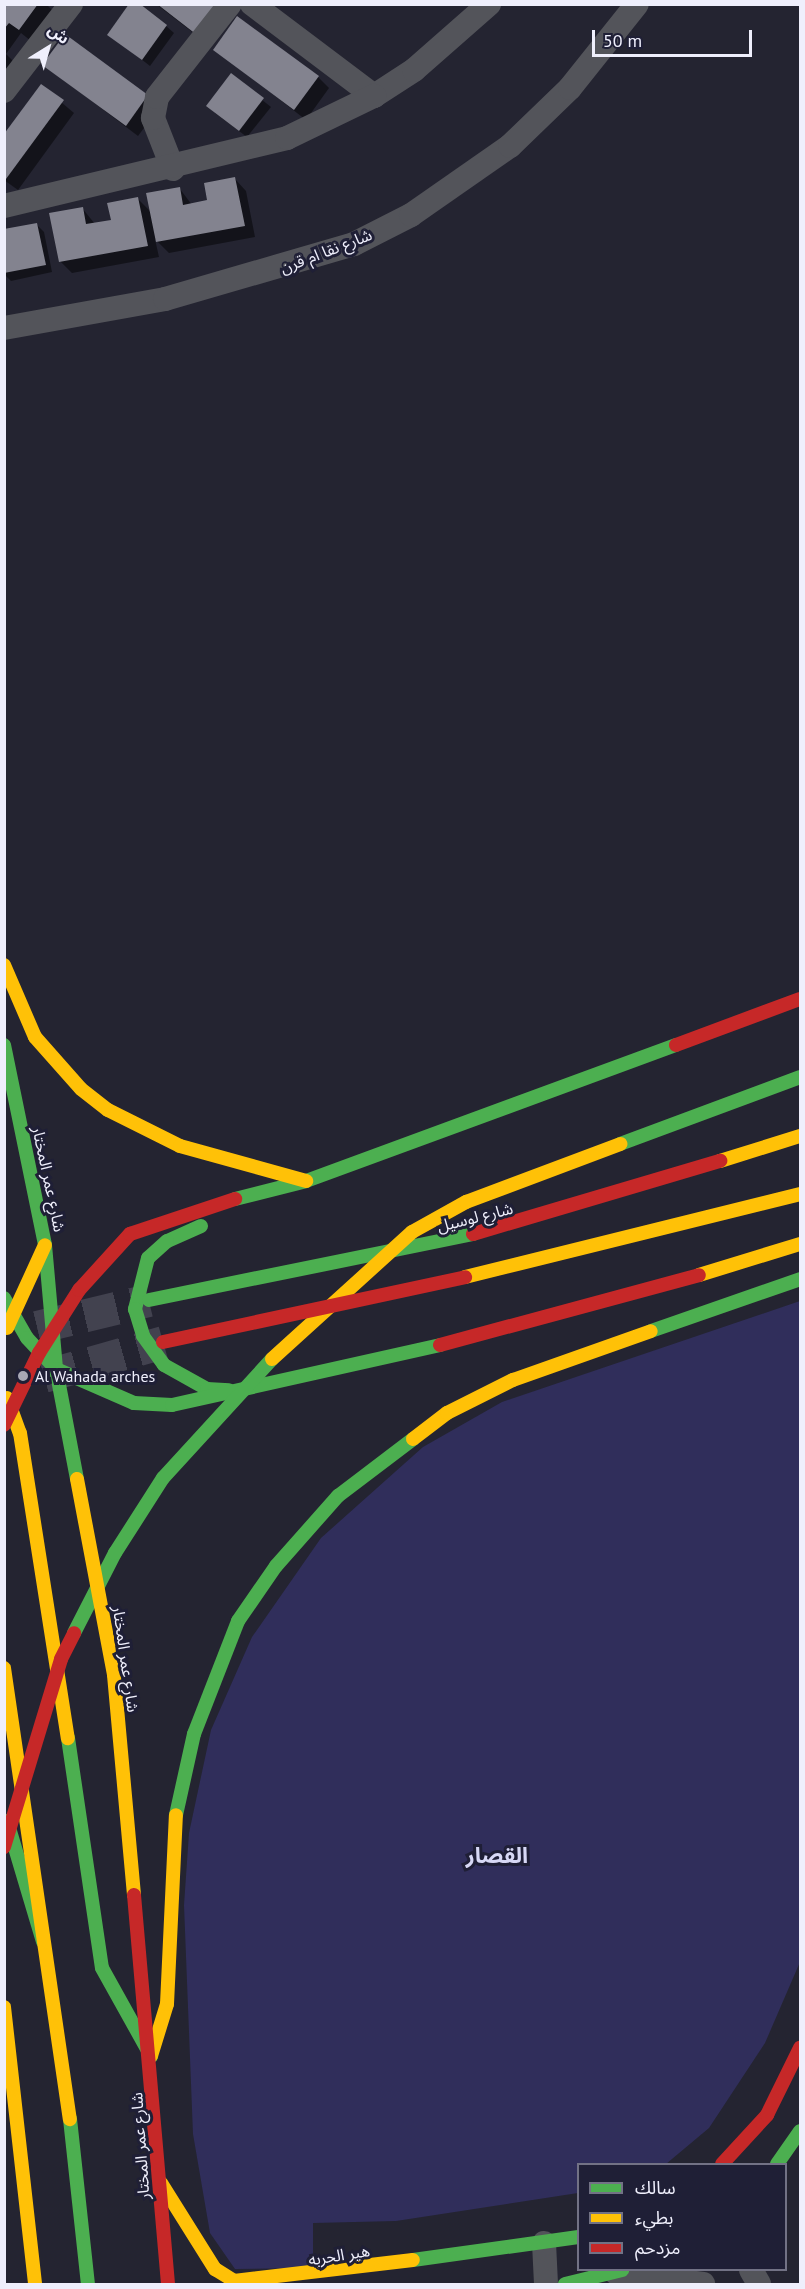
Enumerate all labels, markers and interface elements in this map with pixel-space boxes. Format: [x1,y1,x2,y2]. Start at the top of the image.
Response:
north arrow [18,18,78,78]
scale bar [595,18,756,56]
text: ش [44,19,74,48]
text: 50 m [603,29,642,52]
street label: شارع نقا ام قرن [277,225,375,277]
street label: شارع عمر المختار [28,1125,70,1233]
street label: شارع لوسيل [435,1198,515,1236]
place label: Al Wahada arches [35,1366,156,1386]
marker: Al Wahada arches [16,1369,30,1383]
street label: شارع عمر المختار [109,1605,143,1713]
district label: القصار [466,1843,528,1869]
street label: شارع عمر المختار [127,2092,153,2200]
legend [577,2163,787,2271]
text: سالك [635,2176,676,2199]
text: بطيء [635,2206,673,2229]
text: مزدحم [635,2236,680,2259]
street label: هير الحربه [307,2241,371,2269]

